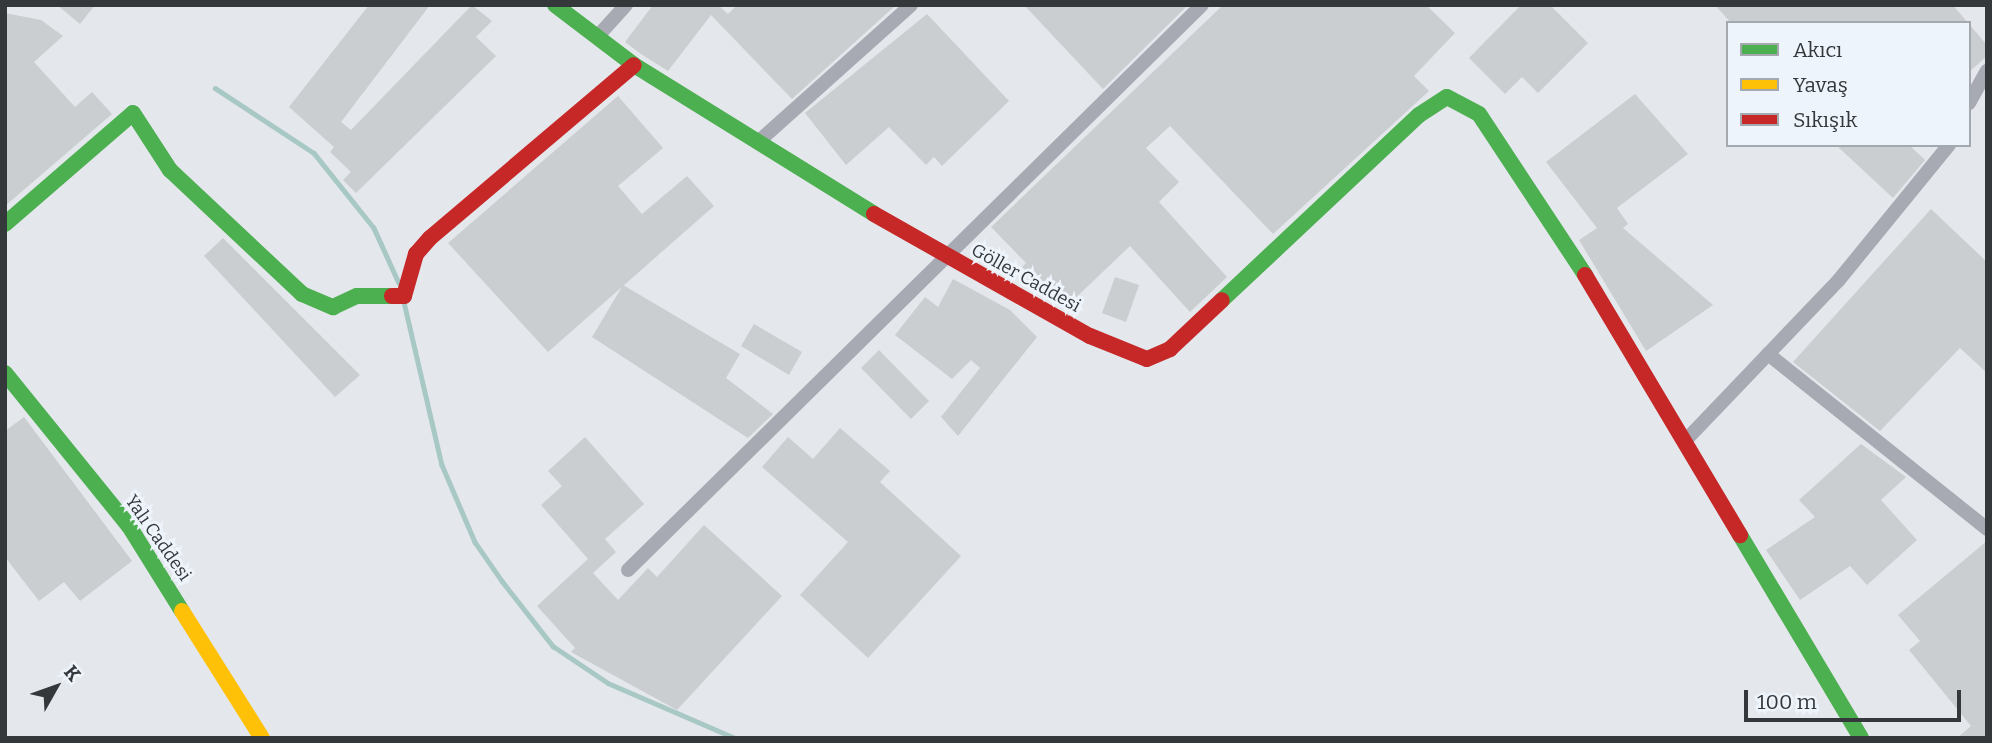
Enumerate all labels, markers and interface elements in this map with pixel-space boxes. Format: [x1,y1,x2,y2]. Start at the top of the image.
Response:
legend [1726,21,1971,147]
text: Akıcı [1793,37,1842,63]
text: Yavaş [1793,72,1848,98]
text: Sıkışık [1793,107,1857,133]
street label: Göller Caddesi [968,239,1084,317]
street label: Yalı Caddesi [120,491,196,585]
north arrow [21,652,91,722]
text: K [59,661,86,686]
scale bar [1747,676,1964,720]
text: 100 m [1757,689,1817,715]

